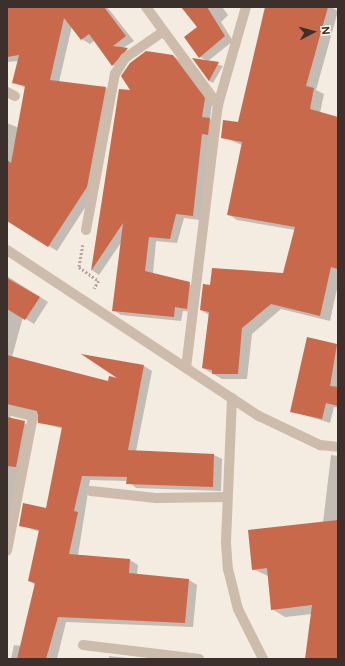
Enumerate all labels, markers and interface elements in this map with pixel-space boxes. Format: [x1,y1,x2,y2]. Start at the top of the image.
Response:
north arrow [293,12,333,52]
text: N [319,26,332,36]

